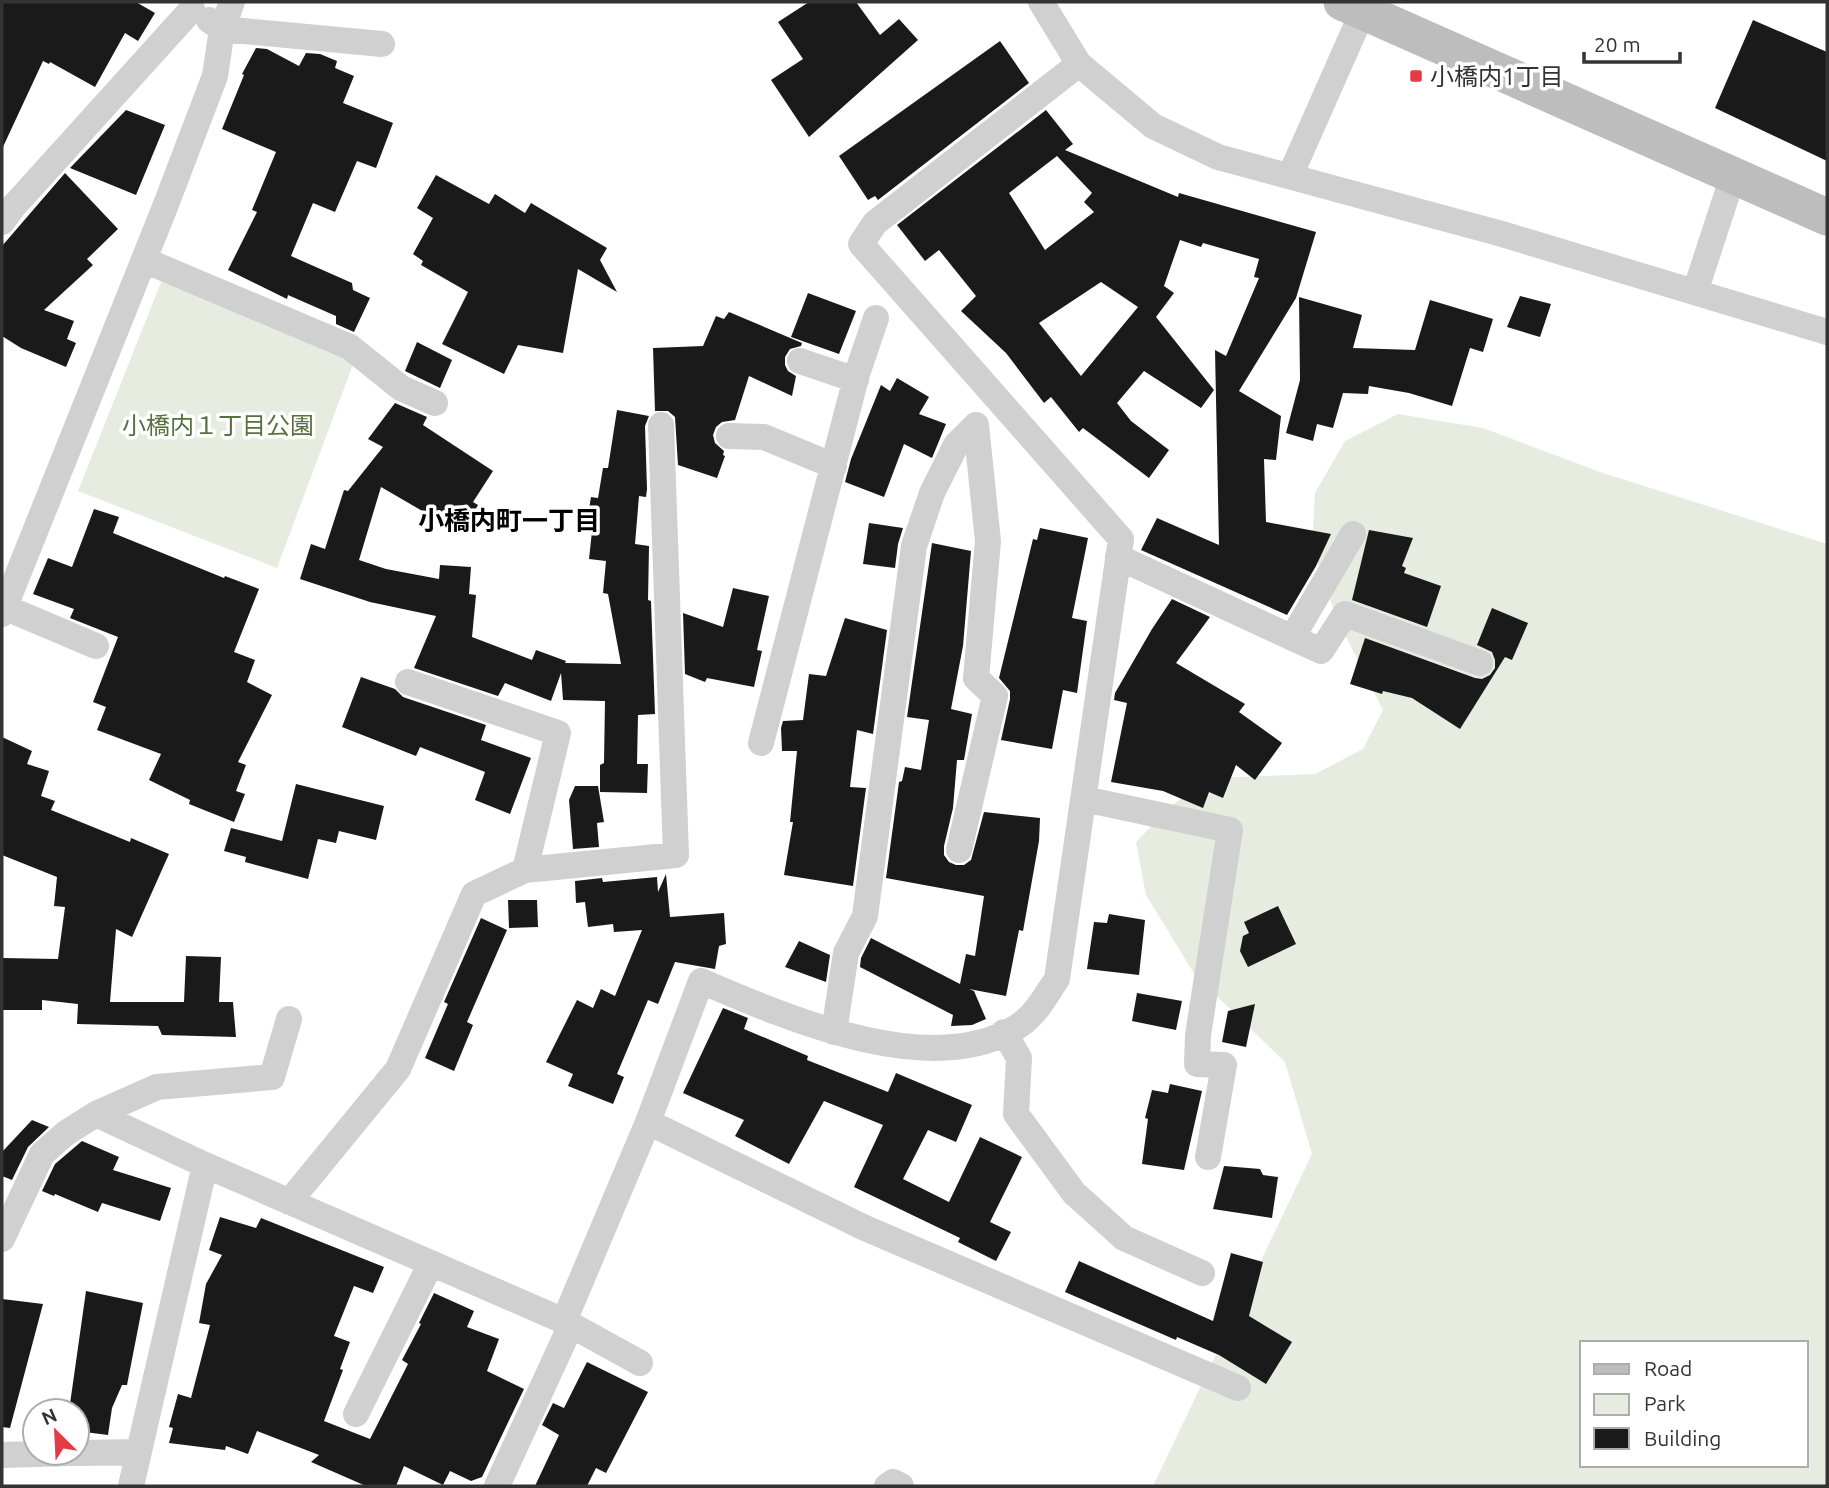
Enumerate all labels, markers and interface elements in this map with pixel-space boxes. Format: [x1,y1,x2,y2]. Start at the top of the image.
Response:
scale bar [1584,21,1680,65]
text: 20 m [1594,32,1641,56]
place label: 小橋内1丁目 [1430,63,1564,90]
marker: 小橋内1丁目 [1408,68,1424,84]
park label: 小橋内１丁目公園 [122,412,314,439]
district label: 小橋内町一丁目 [418,506,600,535]
legend [1580,1341,1808,1467]
text: Road [1644,1356,1692,1380]
text: Park [1644,1391,1686,1415]
north arrow [21,1397,91,1467]
text: N [38,1404,60,1429]
text: Building [1644,1426,1721,1450]

